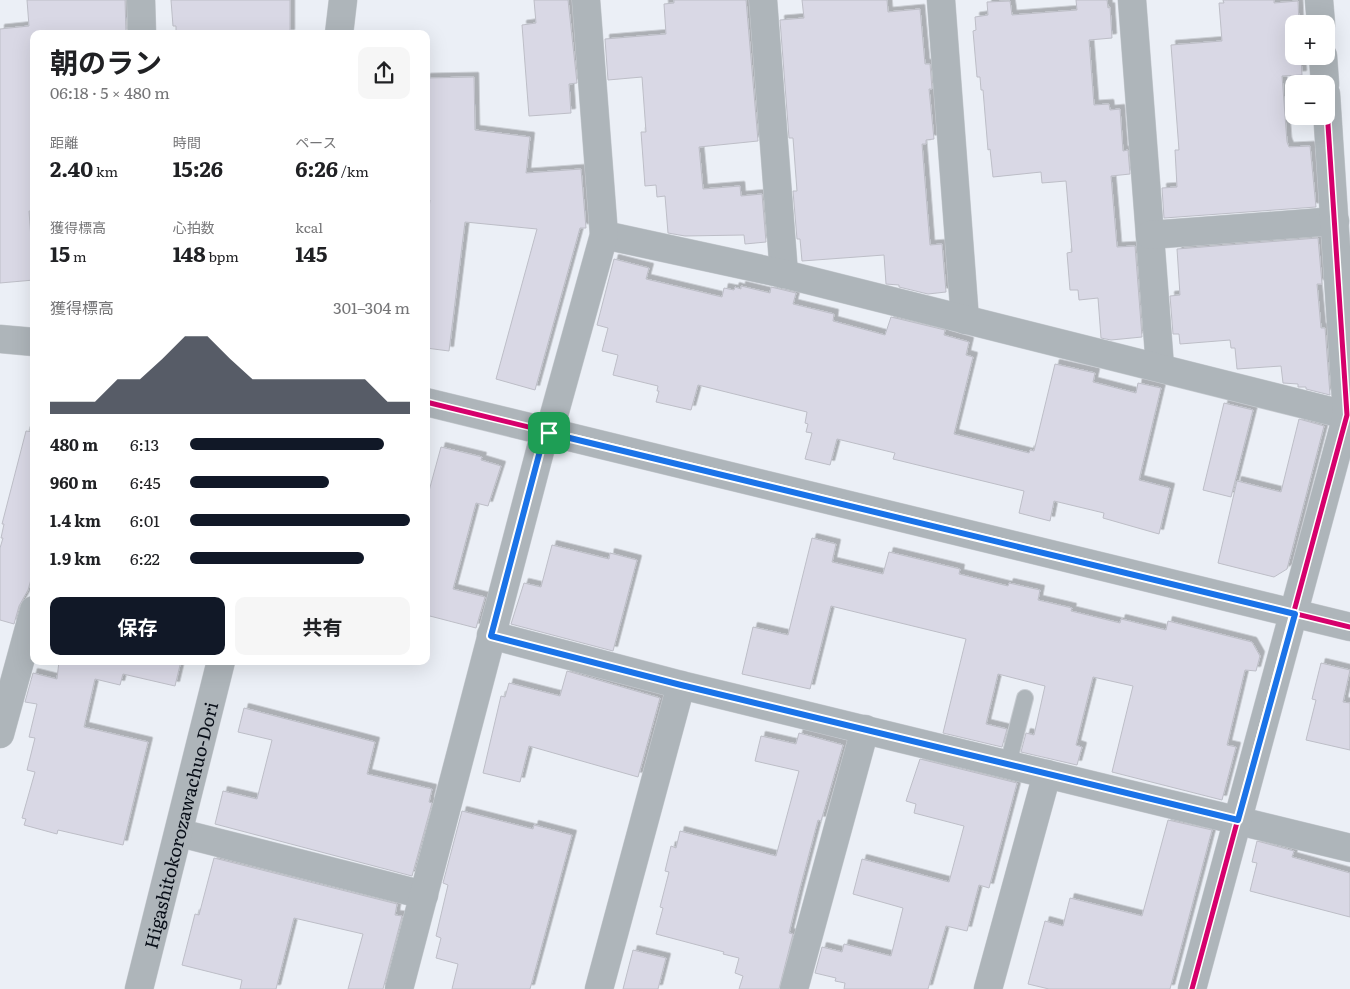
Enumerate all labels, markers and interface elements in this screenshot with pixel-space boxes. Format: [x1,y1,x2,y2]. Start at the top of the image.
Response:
map controls [1285,15,1335,125]
button: + [1285,15,1335,65]
text: 朝のラン [50,40,162,82]
button: share [358,47,410,99]
button: − [1285,75,1335,125]
text: 06:18 · 5 × 480 m [50,80,170,104]
text: 距離 [50,132,78,152]
text: 時間 [173,132,201,152]
text: ペース [295,132,337,152]
text: 2.40 [50,152,93,183]
text: 15:26 [173,152,223,183]
text: 6:26 [295,152,338,183]
text: km [93,161,118,181]
text: /km [338,161,369,181]
text: 獲得標高 [50,217,106,237]
text: 心拍数 [173,217,215,237]
text: kcal [295,217,323,237]
text: 15 [50,237,70,268]
text: 148 [173,237,206,268]
text: 145 [295,237,327,268]
text: m [70,246,87,266]
text: bpm [206,246,239,266]
text: 獲得標高 [50,295,114,319]
text: 301–304 m [333,295,410,319]
pin [528,412,570,454]
icon: arrive [535,419,563,447]
text: 480 m [50,432,98,456]
text: 6:13 [130,432,159,456]
text: 960 m [50,470,98,494]
text: 6:45 [130,470,161,494]
text: 1.4 km [50,508,101,532]
text: 6:01 [130,508,160,532]
text: 1.9 km [50,546,101,570]
text: 6:22 [130,546,160,570]
button: 保存 [50,597,225,655]
button: 共有 [235,597,410,655]
street label: Higashitokorozawachuo-Dori [136,699,224,951]

